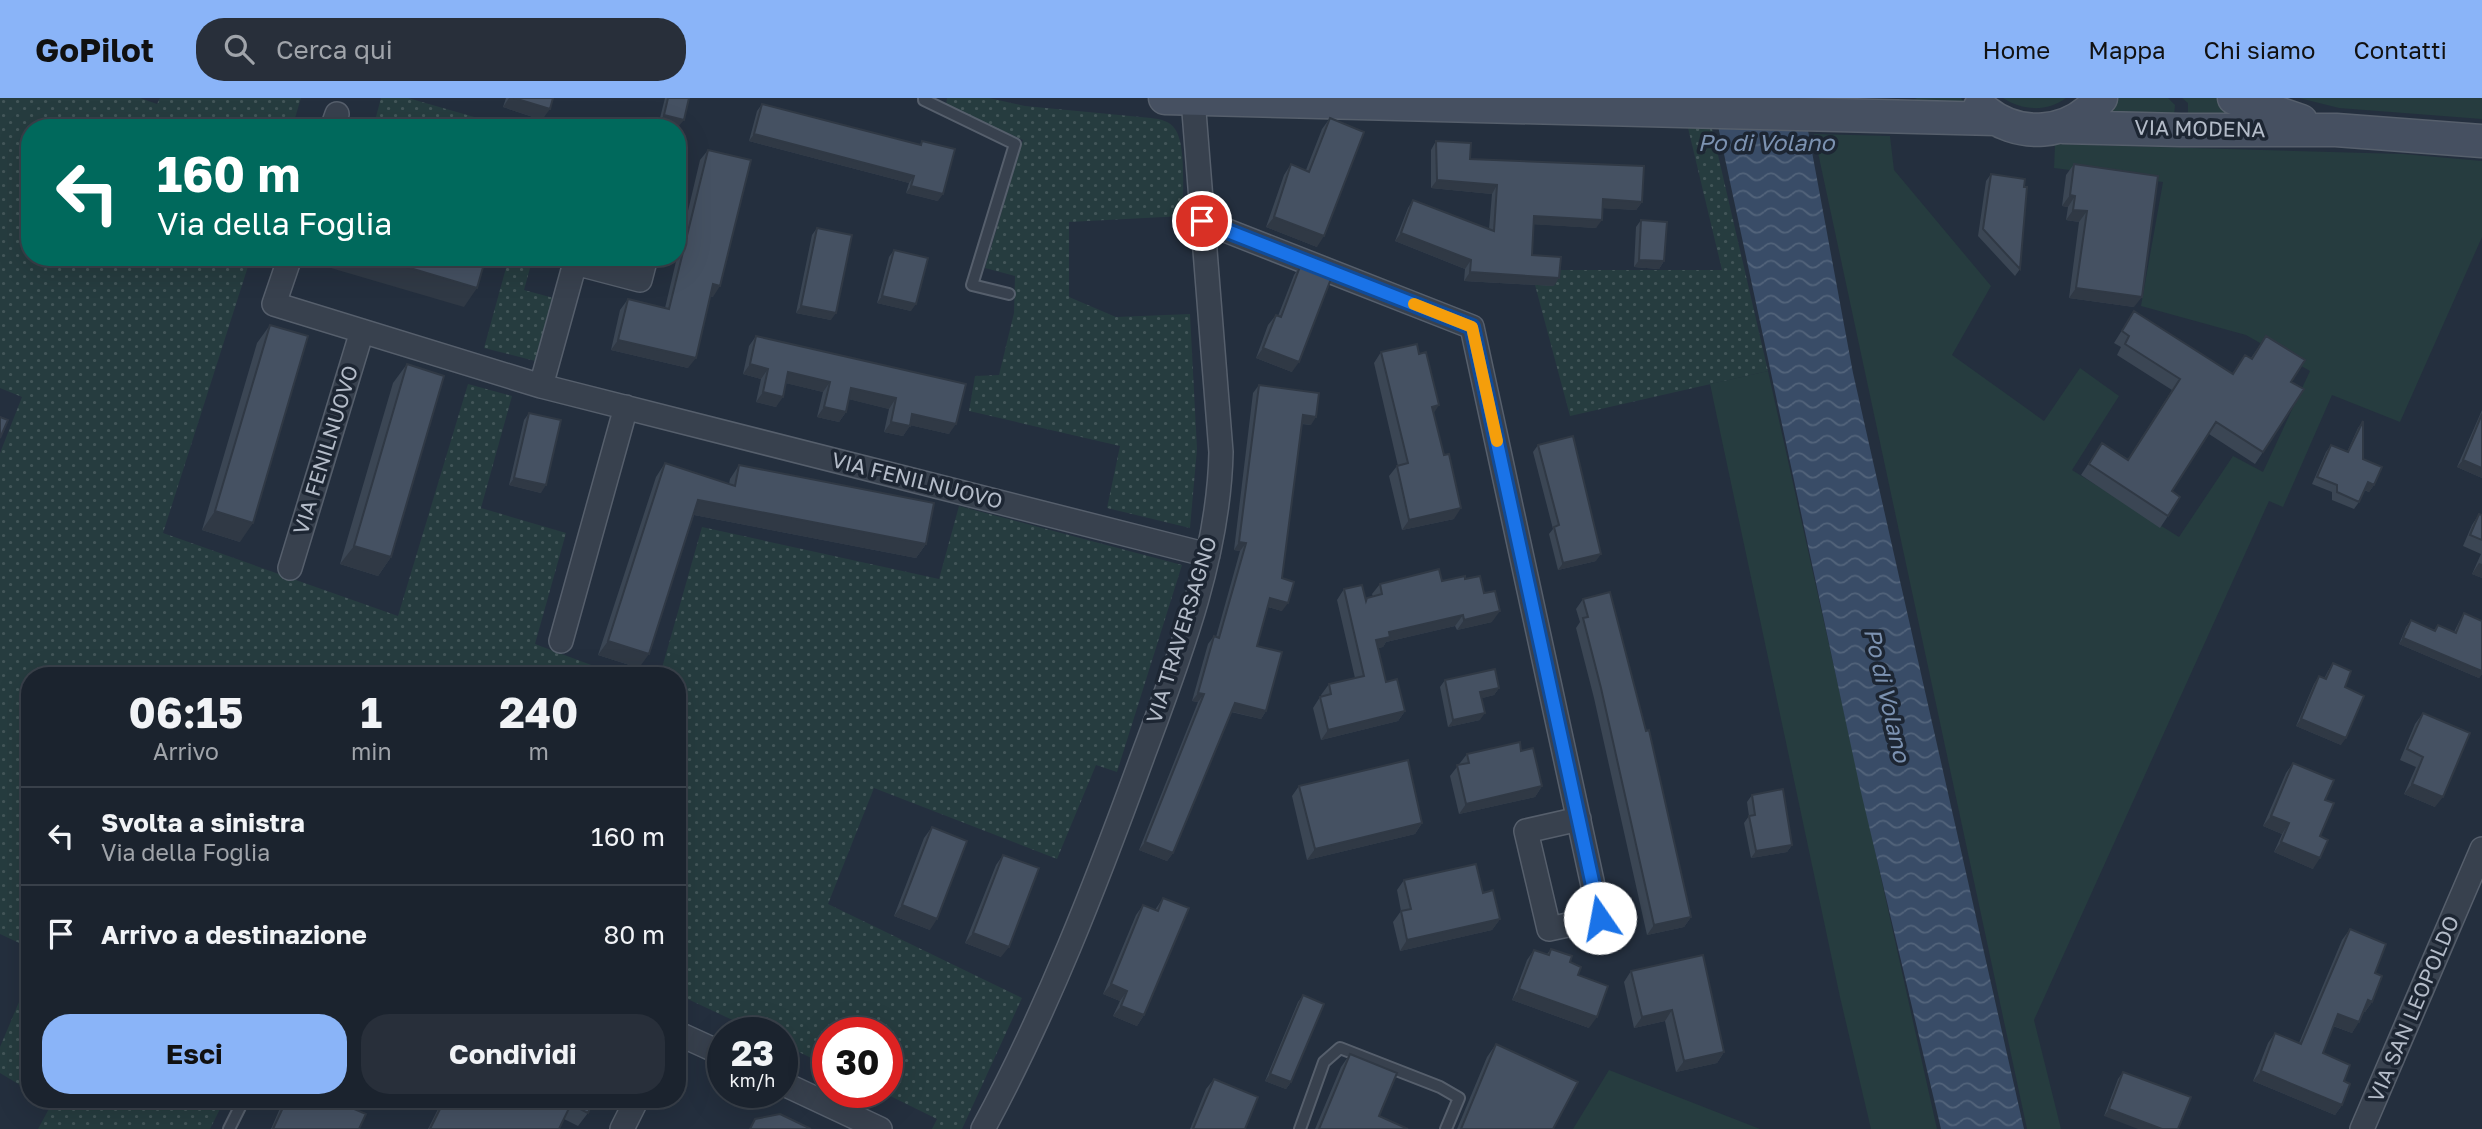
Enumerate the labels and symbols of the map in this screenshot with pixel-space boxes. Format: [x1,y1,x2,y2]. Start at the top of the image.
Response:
street label: VIA MODENA [2134,114,2266,142]
water label: Po di Volano [1698,128,1835,156]
pin [1172,191,1232,251]
street label: VIA FENILNUOVO [287,362,363,537]
street label: VIA FENILNUOVO [829,446,1005,514]
street label: VIA TRAVERSAGNO [1140,533,1222,726]
water label: Po di Volano [1859,625,1917,766]
position arrow [1563,881,1637,955]
street label: VIA SAN LEOPOLDO [2362,911,2464,1106]
speed limit sign: 30 [812,1017,903,1108]

